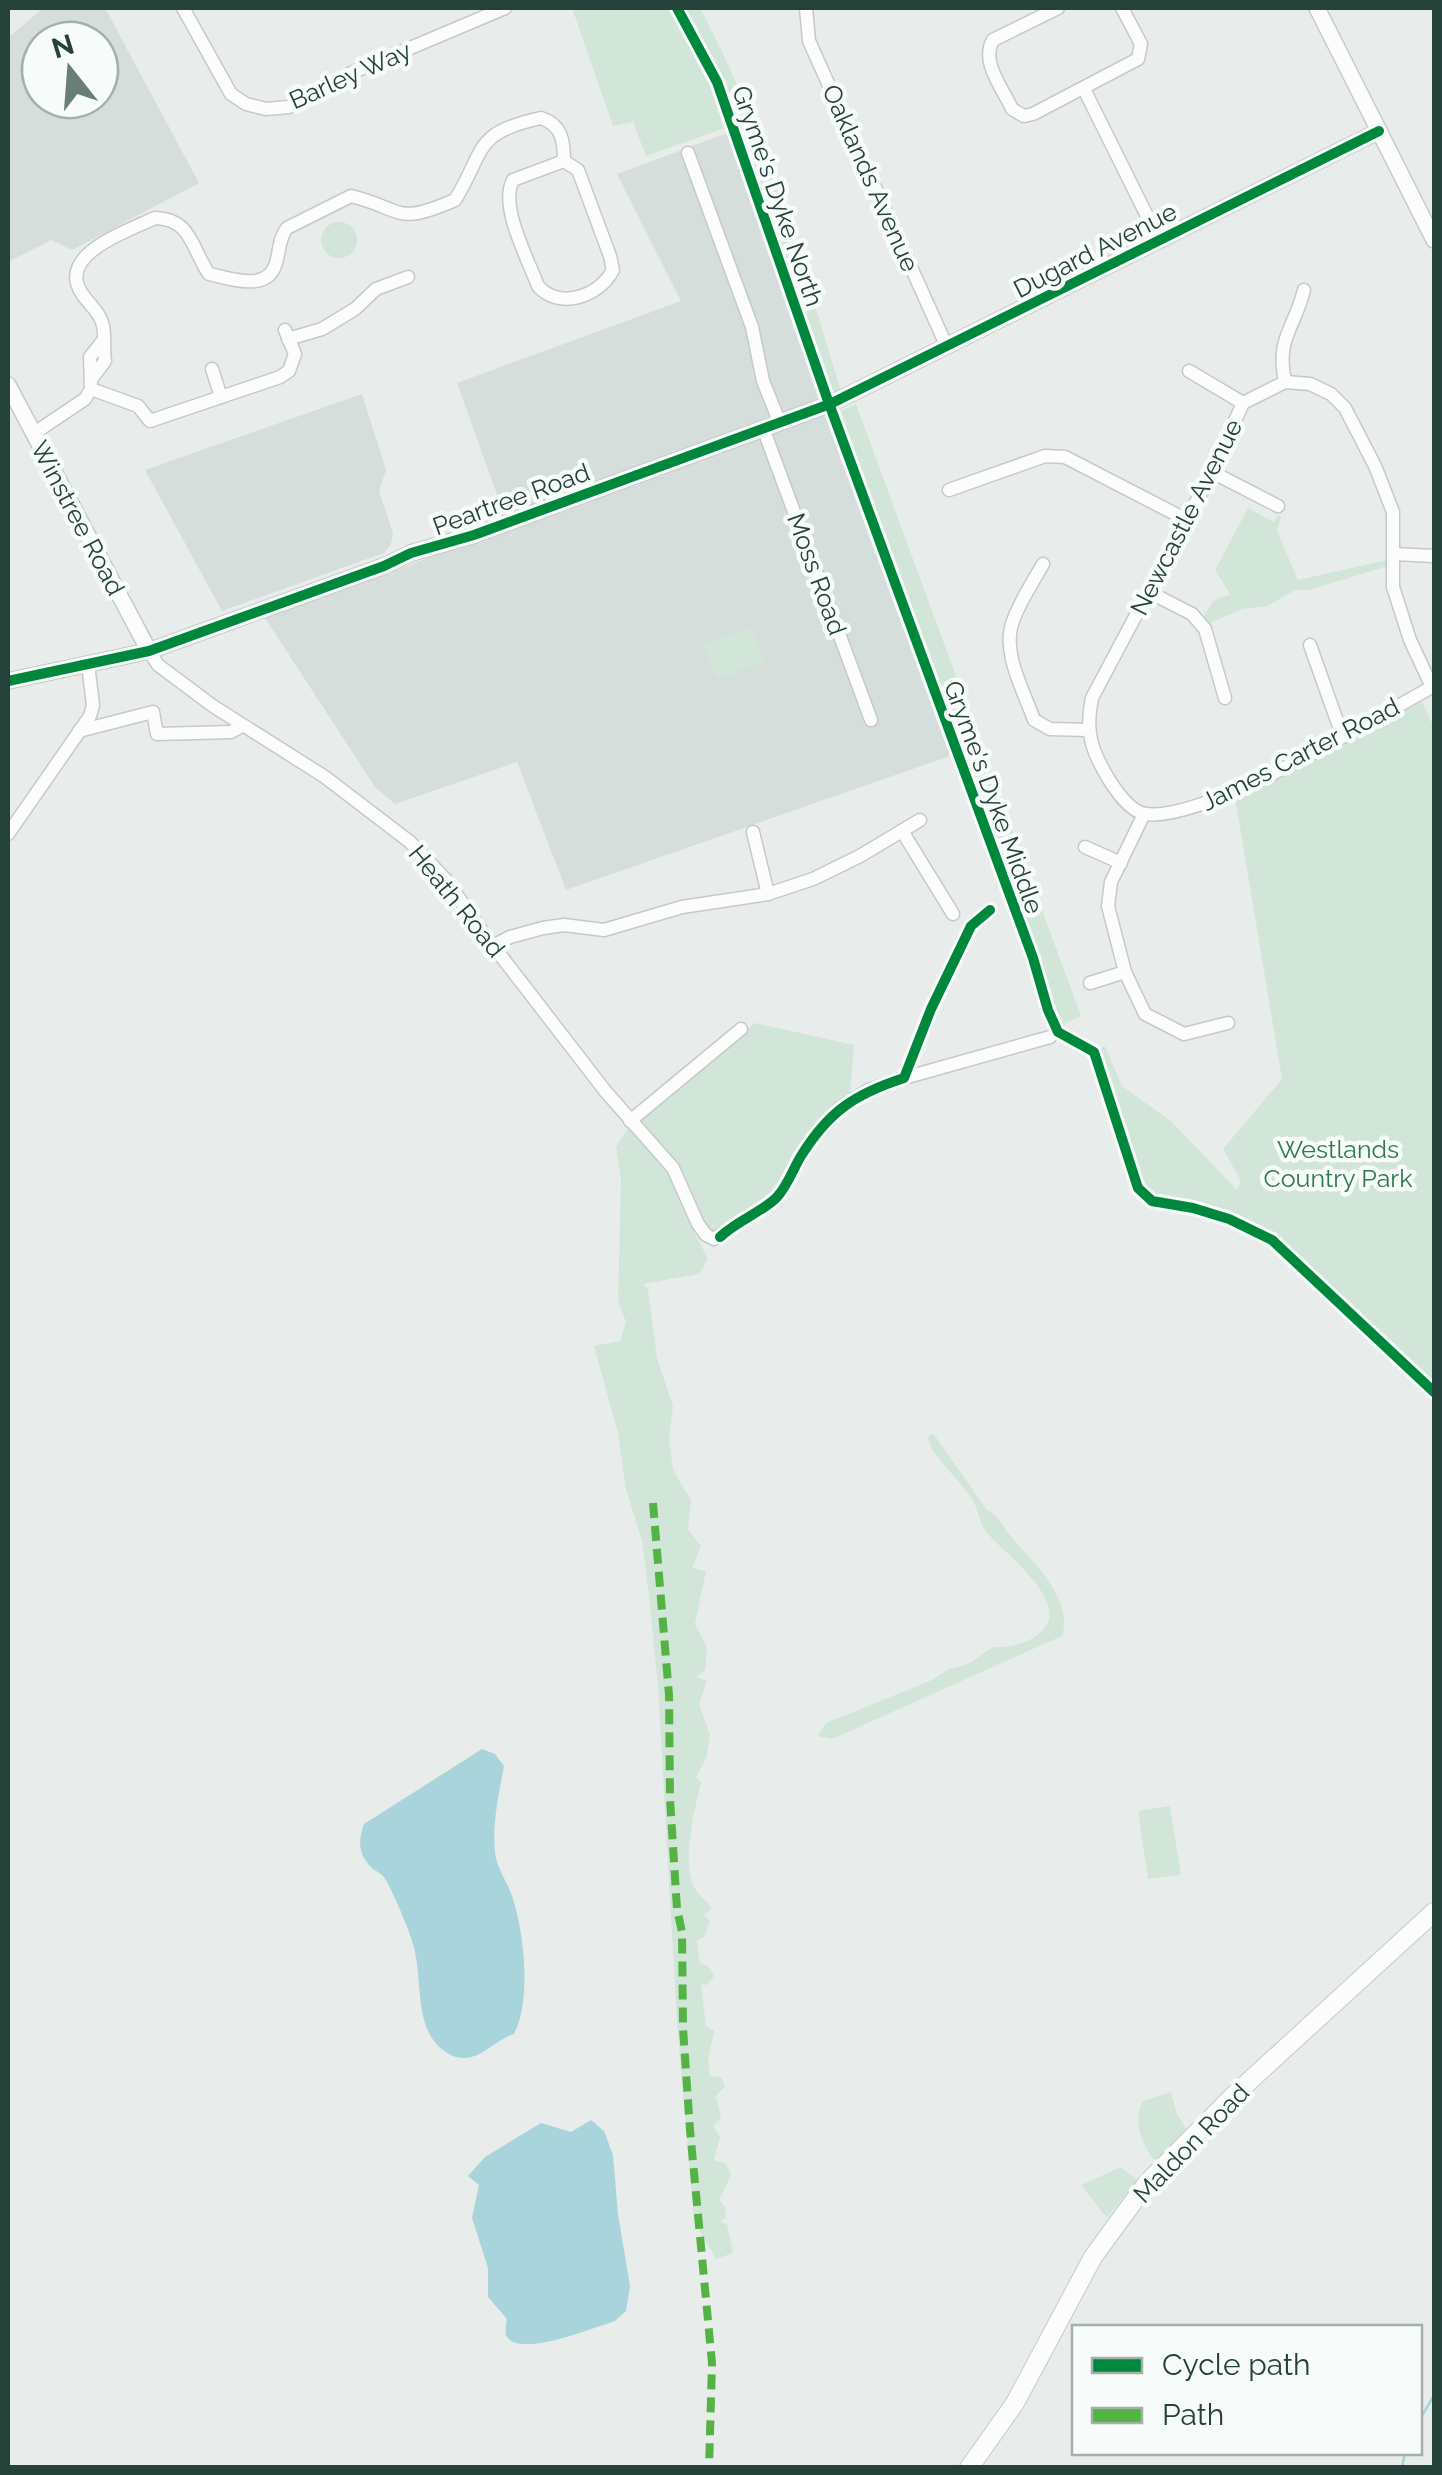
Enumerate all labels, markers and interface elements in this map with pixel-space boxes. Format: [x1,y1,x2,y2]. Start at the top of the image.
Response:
north arrow [20,20,120,120]
text: N [48,28,78,65]
street label: Barley Way [284,35,416,115]
street label: Oaklands Avenue [816,80,926,276]
street label: Gryme's Dyke North [726,82,830,310]
street label: Dugard Avenue [1008,196,1182,304]
street label: Newcastle Avenue [1124,414,1248,620]
street label: Winstree Road [25,436,131,600]
street label: Peartree Road [428,457,594,541]
street label: Moss Road [781,509,853,639]
street label: Gryme's Dyke Middle [938,676,1050,918]
street label: James Carter Road [1196,691,1404,817]
street label: Heath Road [403,839,511,963]
park label: Westlands Country Park [1264,1134,1413,1193]
street label: Maldon Road [1127,2077,1255,2209]
legend [1072,2325,1422,2455]
text: Cycle path [1162,2347,1310,2382]
text: Path [1162,2397,1224,2432]

